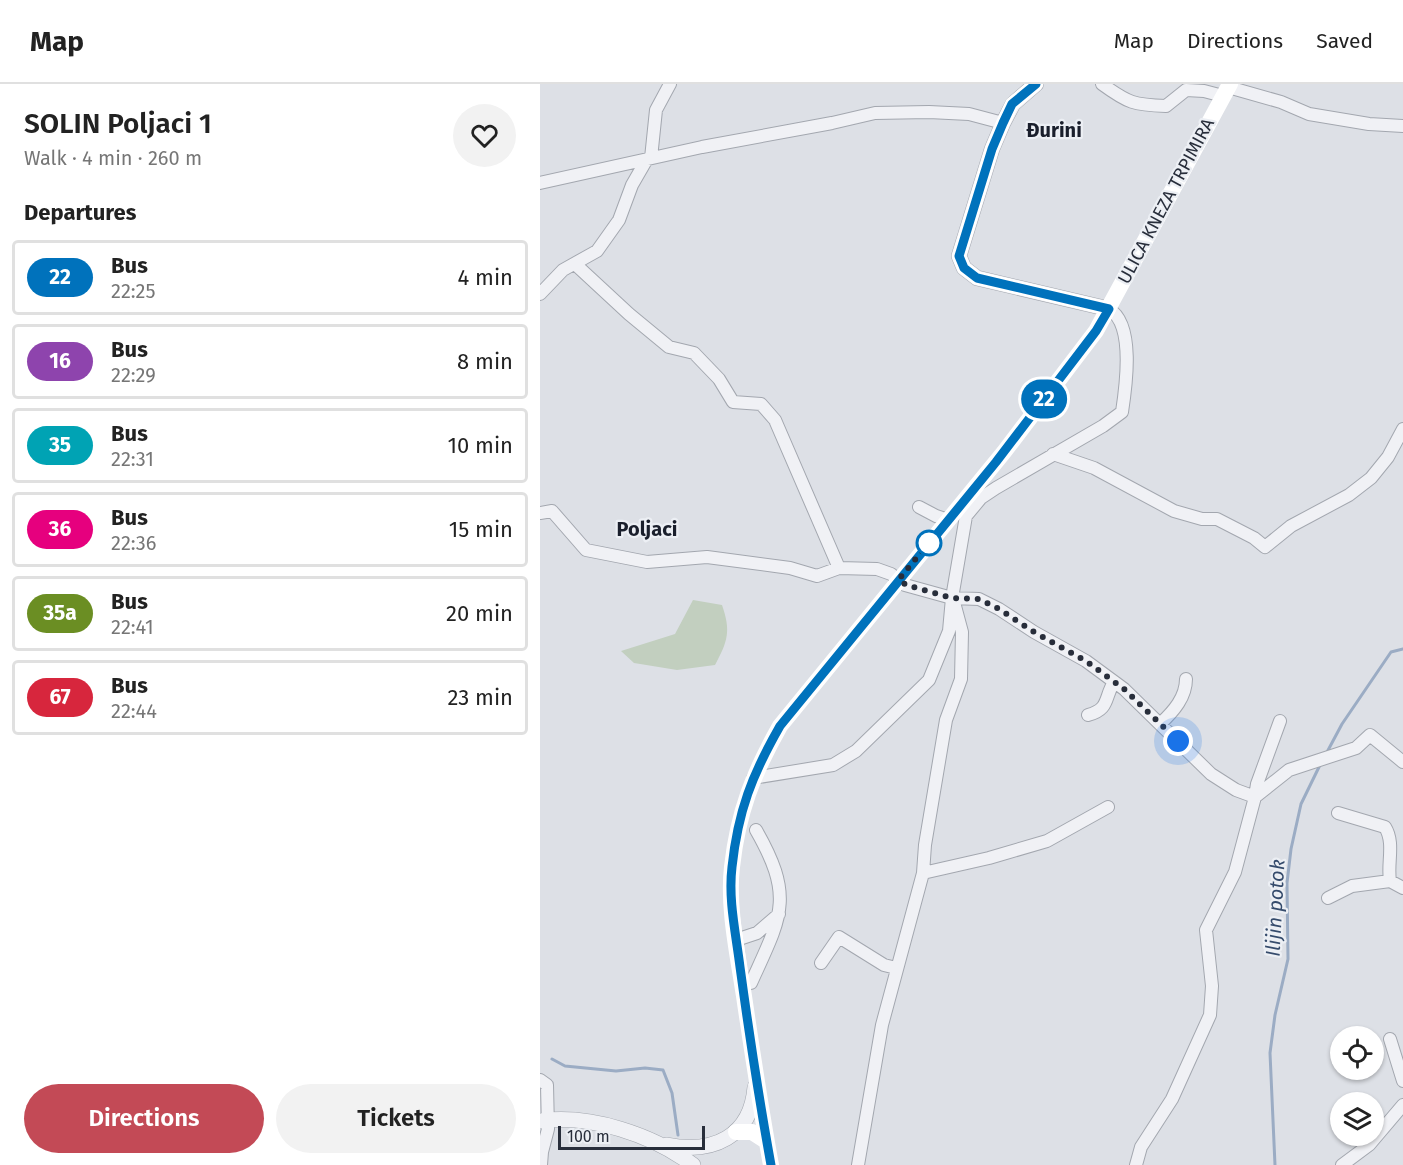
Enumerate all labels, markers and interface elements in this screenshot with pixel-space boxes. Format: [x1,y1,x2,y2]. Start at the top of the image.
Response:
text: Map [30,25,84,58]
text: Map [1114,28,1154,54]
text: Directions [1187,28,1283,54]
text: Saved [1316,28,1373,54]
button: heart [453,104,516,167]
text: SOLIN Poljaci 1 [24,107,212,140]
street label: ULICA KNEZA TRPIMIRA [1113,114,1219,288]
district label: Đurini [1026,118,1082,142]
text: Walk · 4 min · 260 m [24,146,202,170]
text: Departures [24,199,136,226]
text: Bus [111,252,148,279]
text: 22 [49,264,71,290]
text: 4 min [458,264,513,291]
text: 22:25 [111,279,156,303]
text: Bus [111,336,148,363]
text: 16 [49,348,71,374]
text: 8 min [457,348,513,375]
text: 22:29 [111,363,156,387]
line badge: 22 [1017,380,1071,418]
text: 22 [1033,386,1055,412]
text: Bus [111,420,148,447]
text: 35 [49,432,71,458]
text: 10 min [447,432,513,459]
text: 22:31 [111,447,154,471]
text: Bus [111,504,148,531]
text: 36 [49,516,71,542]
text: 15 min [449,516,513,543]
district label: Poljaci [617,517,677,541]
unlabelled marker [916,530,942,556]
text: 22:36 [111,531,156,555]
text: Bus [111,588,148,615]
text: 35a [43,600,77,626]
text: 20 min [446,600,513,627]
text: 22:41 [111,615,154,639]
text: Bus [111,672,148,699]
text: 67 [49,684,71,710]
text: 23 min [447,684,513,711]
text: 22:44 [111,699,157,723]
your location [1163,726,1193,756]
water label: Ilijin potok [1260,859,1290,957]
map controls [1330,1026,1384,1146]
button: locate [1330,1026,1384,1080]
button: Directions [24,1084,264,1153]
button: Tickets [276,1084,516,1153]
button: layers [1330,1092,1384,1146]
scale bar [558,1123,705,1150]
text: 100 m [567,1127,610,1146]

